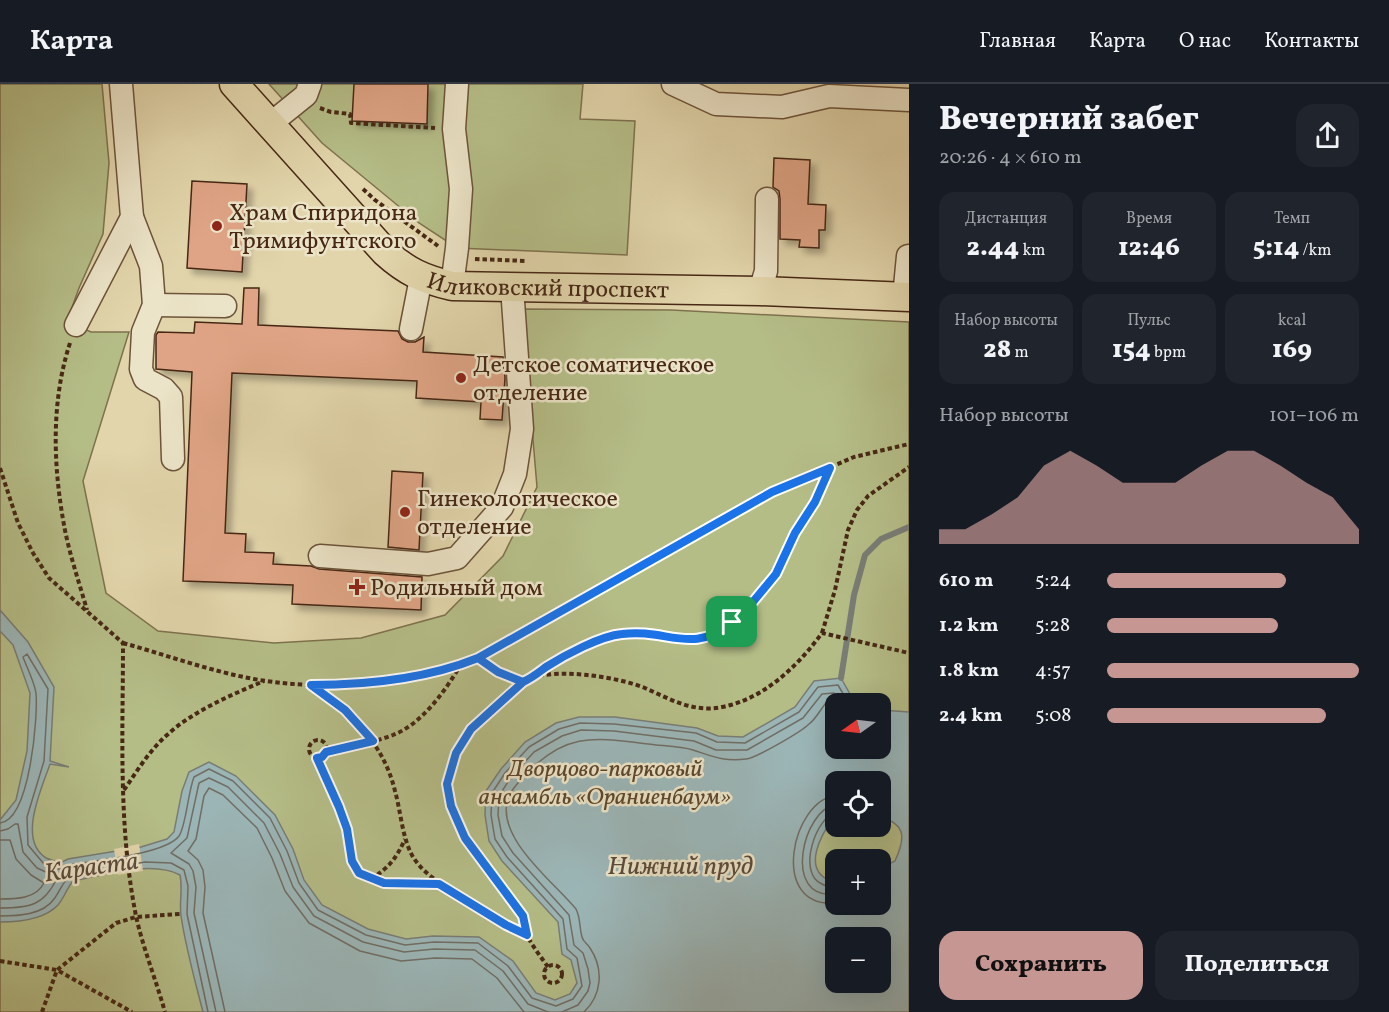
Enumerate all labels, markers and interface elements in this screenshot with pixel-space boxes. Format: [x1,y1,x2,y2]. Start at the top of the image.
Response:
text: Карта [30,22,113,61]
text: Главная [979,27,1056,56]
text: Карта [1089,27,1146,56]
text: О нас [1179,27,1231,56]
text: Контакты [1264,27,1359,56]
text: Вечерний забег [939,98,1199,144]
button: share [1296,104,1359,167]
text: 20:26 · 4 × 610 m [939,144,1082,172]
place label: Храм Спиридона Тримифунтского [229,197,418,259]
text: Дистанция [965,208,1047,230]
text: Время [1126,208,1172,230]
text: Темп [1274,208,1310,230]
marker: Храм Спиридона Тримифунтского [210,219,224,233]
text: 2.44 [967,230,1019,266]
text: 12:46 [1118,230,1180,266]
text: 5:14 [1253,230,1299,266]
text: km [1019,240,1045,262]
text: /km [1299,240,1331,262]
street label: Иликовский проспект [422,265,669,309]
text: Набор высоты [954,310,1058,332]
text: Пульс [1127,310,1171,332]
text: kcal [1278,310,1306,332]
text: 28 [983,332,1011,368]
text: 154 [1112,332,1151,368]
text: 169 [1272,332,1312,368]
text: m [1011,342,1029,364]
text: bpm [1151,342,1186,364]
place label: Детское соматическое отделение [473,349,714,411]
marker: Детское соматическое отделение [454,371,468,385]
text: Набор высоты [939,402,1069,430]
text: 101–106 m [1269,402,1359,430]
place label: Гинекологическое отделение [417,483,618,545]
marker: Гинекологическое отделение [398,505,412,519]
text: 610 m [939,567,994,595]
text: 5:24 [1035,567,1071,595]
place label: Родильный дом [370,572,543,606]
marker: Родильный дом [348,578,366,596]
pin [706,596,757,647]
icon: arrive [715,605,748,638]
text: 1.2 km [939,612,999,640]
text: 5:28 [1035,612,1070,640]
text: 1.8 km [939,657,999,685]
text: 4:57 [1035,657,1071,685]
north arrow [825,693,891,759]
map controls [825,693,891,993]
text: 2.4 km [939,702,1003,730]
text: 5:08 [1035,702,1072,730]
park label: Дворцово-парковый ансамбль «Ораниенбаум» [479,753,731,815]
button: locate [825,771,891,837]
water label: Караста [42,844,141,892]
water label: Нижний пруд [607,849,753,885]
button: + [825,849,891,915]
button: − [825,927,891,993]
button: Сохранить [939,931,1143,1000]
button: Поделиться [1155,931,1359,1000]

